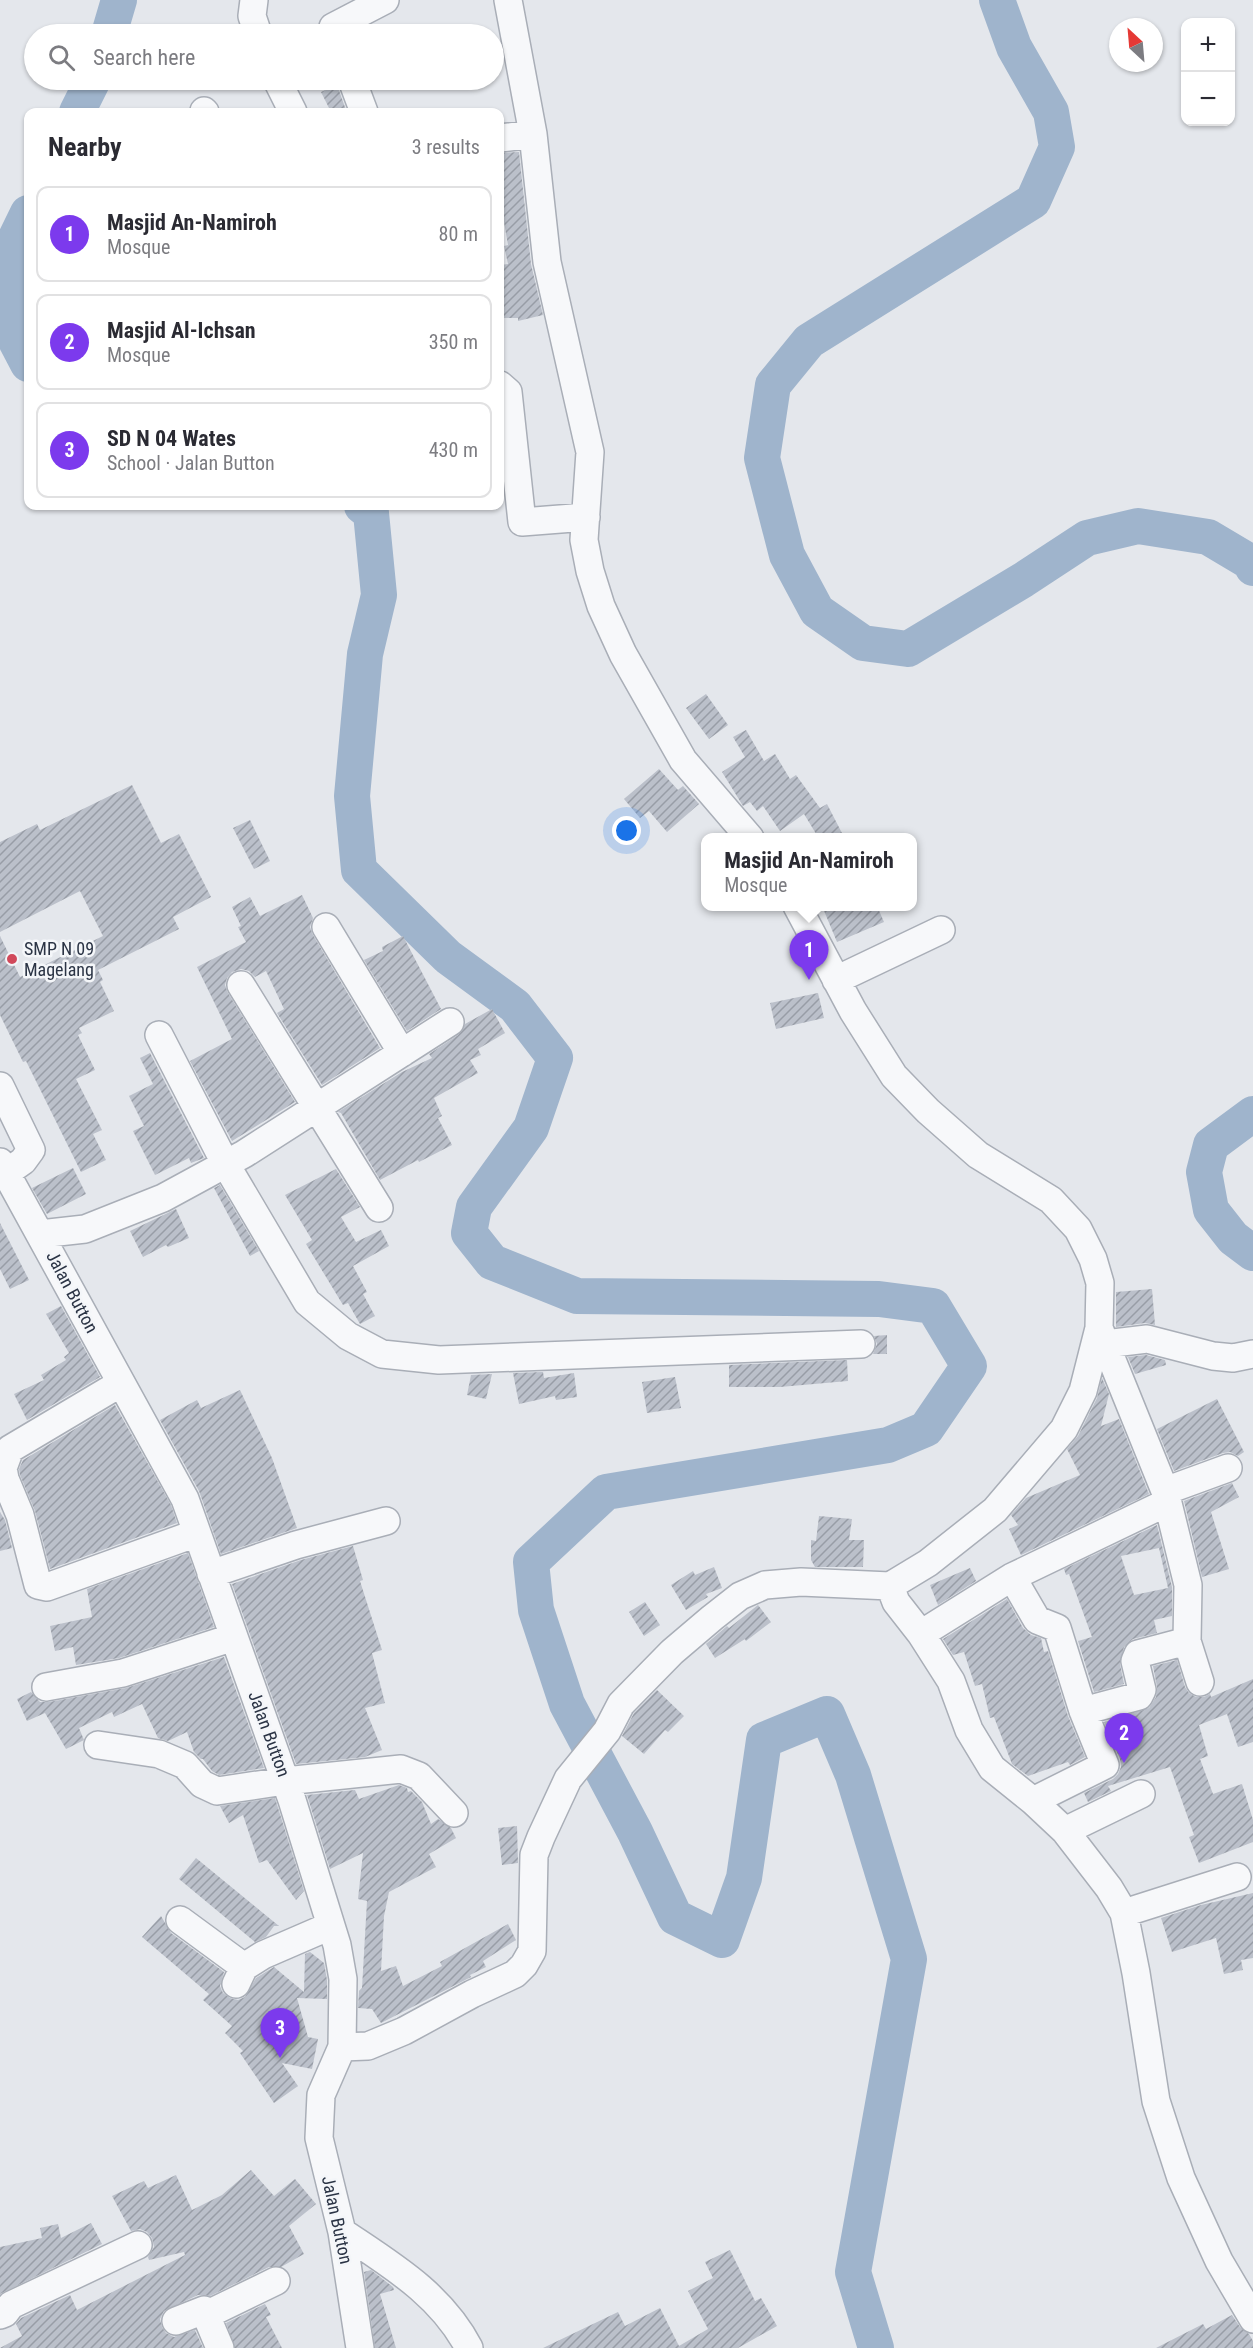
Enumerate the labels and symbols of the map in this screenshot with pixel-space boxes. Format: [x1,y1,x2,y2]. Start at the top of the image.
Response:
north arrow [1109,18,1163,72]
your location [612,816,641,845]
pin: 1 [790,930,828,980]
place label: SMP N 09 Magelang [24,938,94,980]
marker: SMP N 09 Magelang [5,952,19,966]
street label: Jalan Button [42,1247,103,1336]
street label: Jalan Button [244,1688,295,1780]
pin: 2 [1104,1714,1144,1763]
pin: 3 [260,2008,300,2058]
street label: Jalan Button [318,2174,357,2266]

